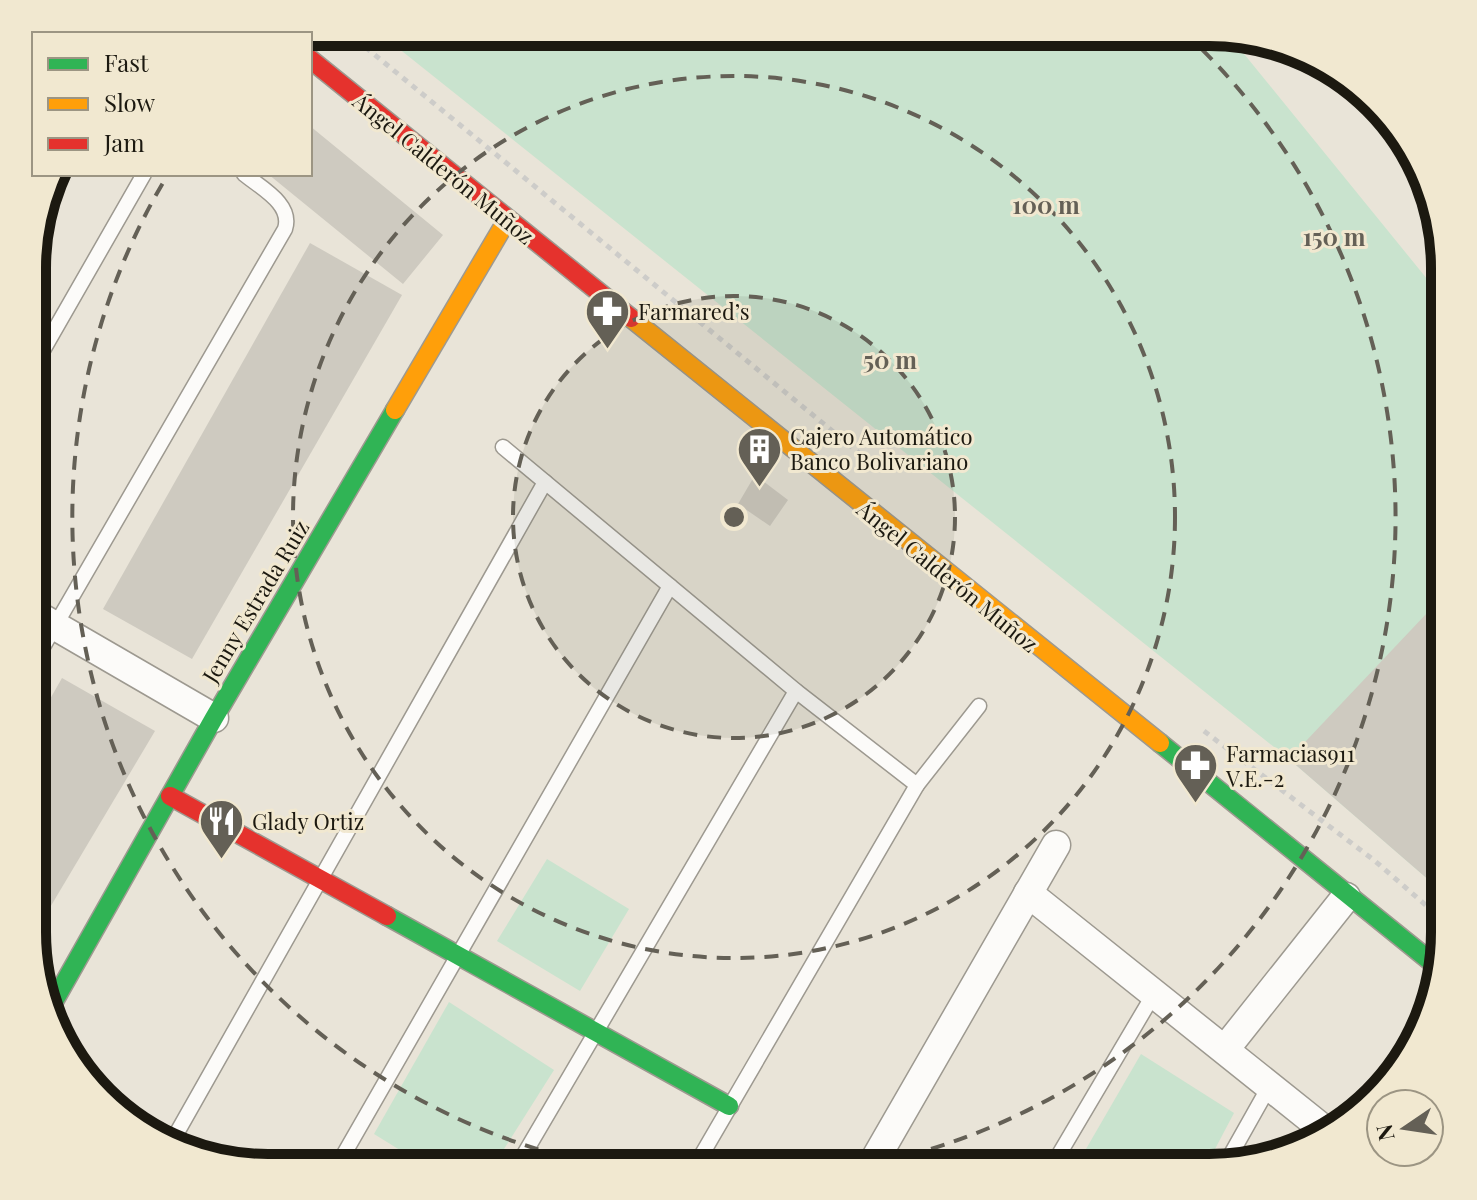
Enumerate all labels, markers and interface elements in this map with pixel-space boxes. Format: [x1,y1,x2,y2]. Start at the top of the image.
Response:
legend [32,32,312,176]
text: Fast [104,46,149,78]
street label: Ángel Calderón Muñoz [347,85,541,250]
text: Slow [104,86,156,118]
text: Jam [103,126,145,158]
text: 100 m [1012,188,1080,220]
text: 150 m [1303,220,1366,252]
pharmacy icon: Farmared’s [583,287,631,350]
place label: Farmared’s [638,296,750,326]
text: 50 m [863,343,917,375]
place label: Cajero Automático Banco Bolivariano [790,421,973,476]
building icon: Cajero Automático Banco Bolivariano [735,425,783,488]
street label: Ángel Calderón Muñoz [851,493,1045,658]
centre of rings [720,503,748,531]
street label: Jenny Estrada Ruiz [194,514,315,689]
place label: Farmacias911 V.E.-2 [1225,738,1355,793]
pharmacy icon: Farmacias911 V.E.-2 [1171,742,1219,805]
restaurant icon: Glady Ortiz [197,797,245,860]
place label: Glady Ortiz [252,806,364,836]
north arrow [1365,1088,1445,1168]
text: N [1368,1122,1401,1144]

